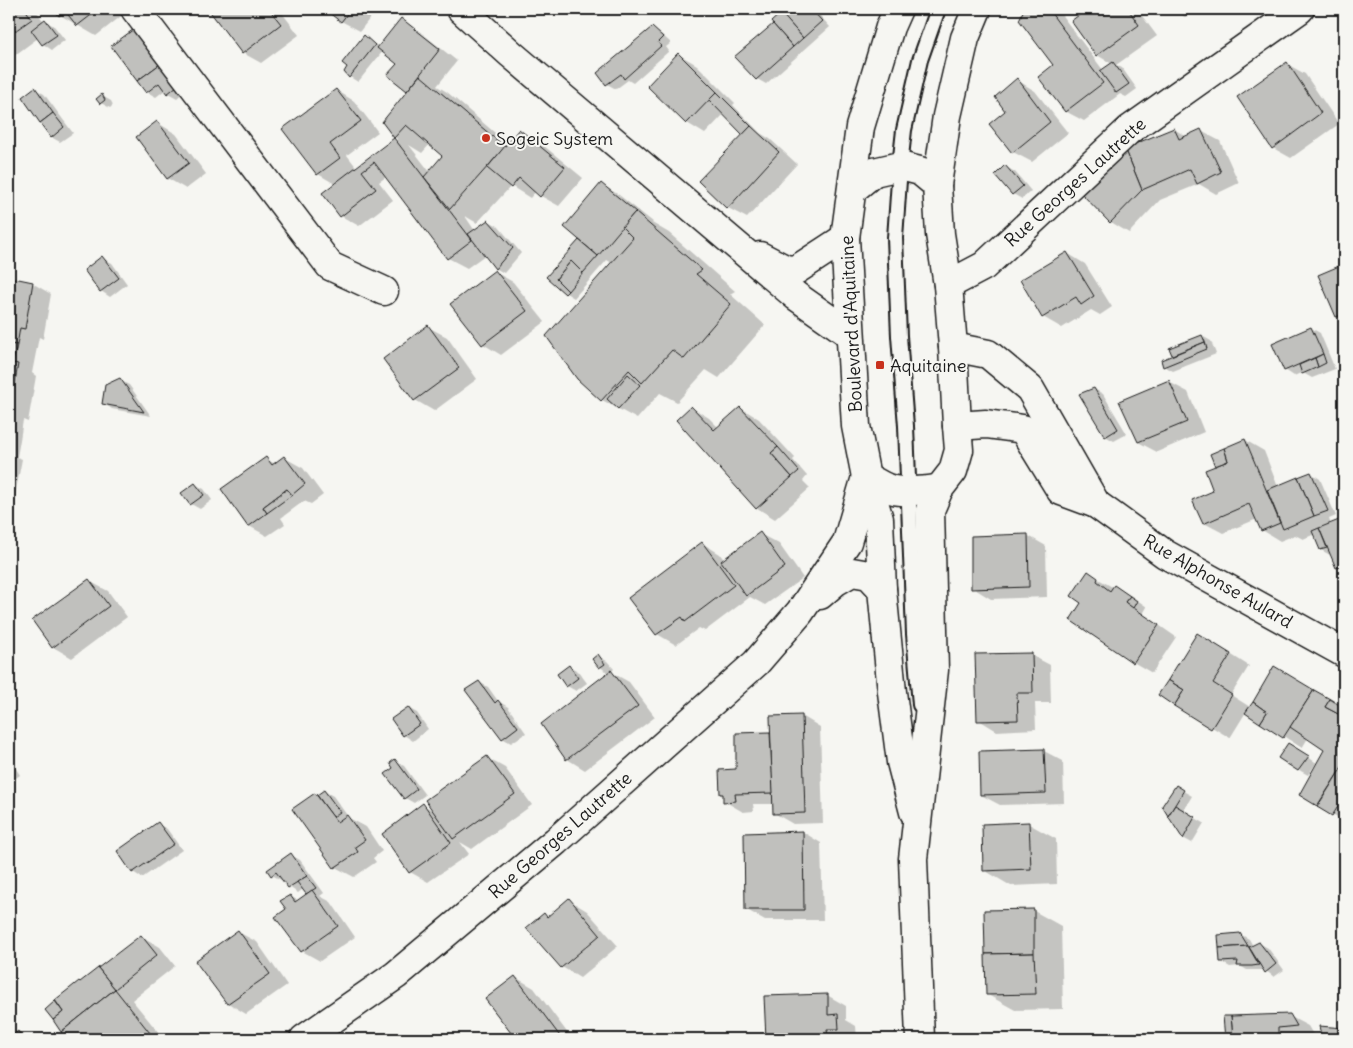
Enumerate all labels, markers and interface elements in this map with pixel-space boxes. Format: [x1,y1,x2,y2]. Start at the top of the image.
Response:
street label: Rue Georges Lautrette [999,112,1151,252]
place label: Sogeic System [496,127,613,150]
marker: Sogeic System [480,132,492,144]
street label: Boulevard d'Aquitaine [835,235,867,413]
place label: Aquitaine [890,354,967,377]
marker: Aquitaine [874,359,886,371]
street label: Rue Alphonse Aulard [1139,529,1297,633]
street label: Rue Georges Lautrette [484,766,636,904]

